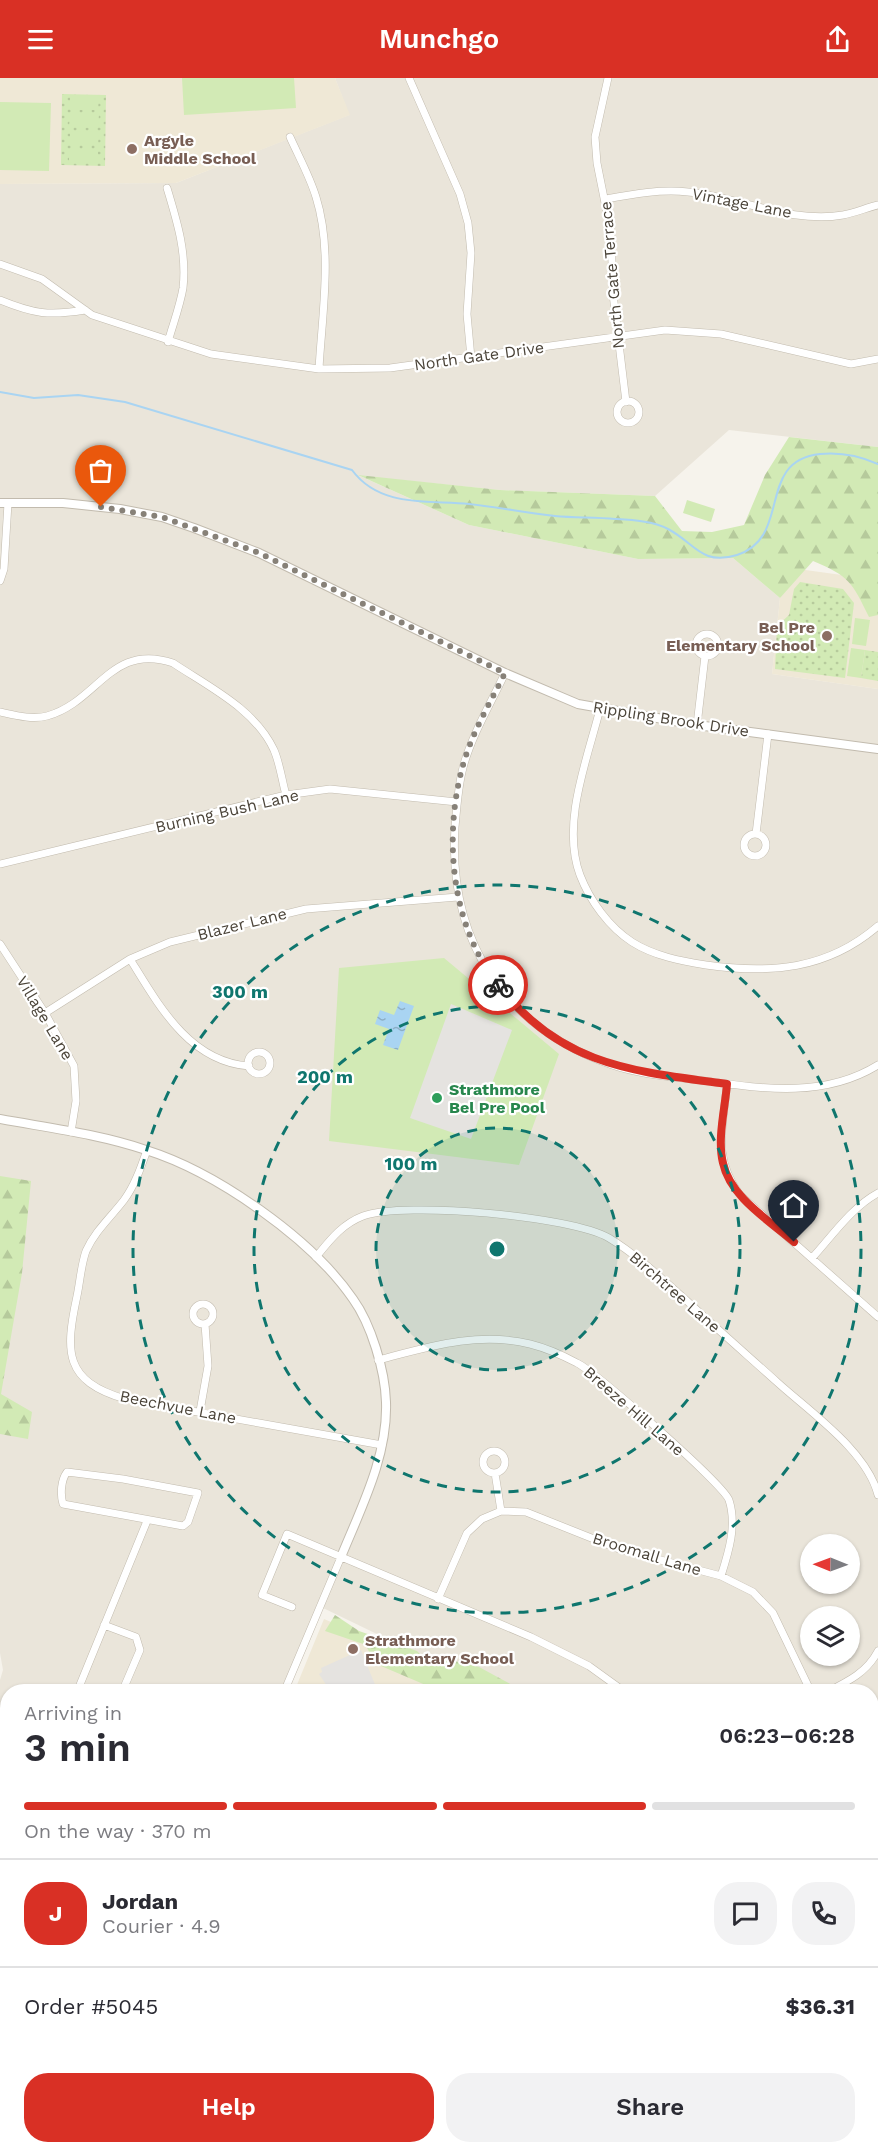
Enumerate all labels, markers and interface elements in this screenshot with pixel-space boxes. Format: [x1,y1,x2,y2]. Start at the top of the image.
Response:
icon: menu [24,23,57,56]
text: Munchgo [379,23,499,55]
icon: share [821,23,854,56]
place label: Argyle Middle School [144,131,257,168]
marker: Argyle Middle School [125,142,139,156]
street label: Vintage Lane [691,184,793,222]
street label: North Gate Terrace [596,201,628,349]
street label: North Gate Drive [413,337,545,375]
pin [75,445,126,507]
icon: bag [84,454,117,487]
place label: Bel Pre Elementary School [666,618,816,655]
marker: Bel Pre Elementary School [820,629,834,643]
street label: Rippling Brook Drive [592,697,750,741]
street label: Burning Bush Lane [153,785,301,837]
street label: Blazer Lane [195,904,289,944]
courier [468,955,528,1015]
icon: bike [482,969,515,1002]
street label: Village Lane [13,973,77,1063]
text: 300 m [212,981,268,1002]
text: 200 m [297,1066,353,1087]
place label: Strathmore Bel Pre Pool [449,1080,546,1117]
marker: Strathmore Bel Pre Pool [430,1091,444,1105]
text: 100 m [384,1153,438,1174]
pin [768,1180,819,1242]
icon: home [777,1189,810,1222]
centre of rings [487,1239,507,1259]
street label: Birchtree Lane [626,1247,724,1337]
street label: Breeze Hill Lane [580,1362,688,1460]
street label: Beechvue Lane [118,1386,238,1428]
street label: Broomall Lane [590,1528,704,1580]
north arrow [800,1534,860,1594]
map controls [800,1534,860,1666]
button: layers [800,1606,860,1666]
place label: Strathmore Elementary School [365,1631,515,1668]
marker: Strathmore Elementary School [346,1642,360,1656]
text: Arriving in [24,1701,122,1725]
text: 06:23–06:28 [719,1723,855,1748]
text: 3 min [24,1725,131,1770]
text: On the way · 370 m [24,1819,212,1843]
button: chat [714,1882,777,1945]
button: phone [792,1882,855,1945]
text: Jordan [102,1889,178,1914]
text: J [49,1901,62,1926]
text: Courier · 4.9 [102,1914,221,1938]
text: Order #5045 [24,1994,158,2019]
text: $36.31 [785,1994,855,2019]
button: Help [24,2073,434,2142]
button: Share [446,2073,855,2142]

